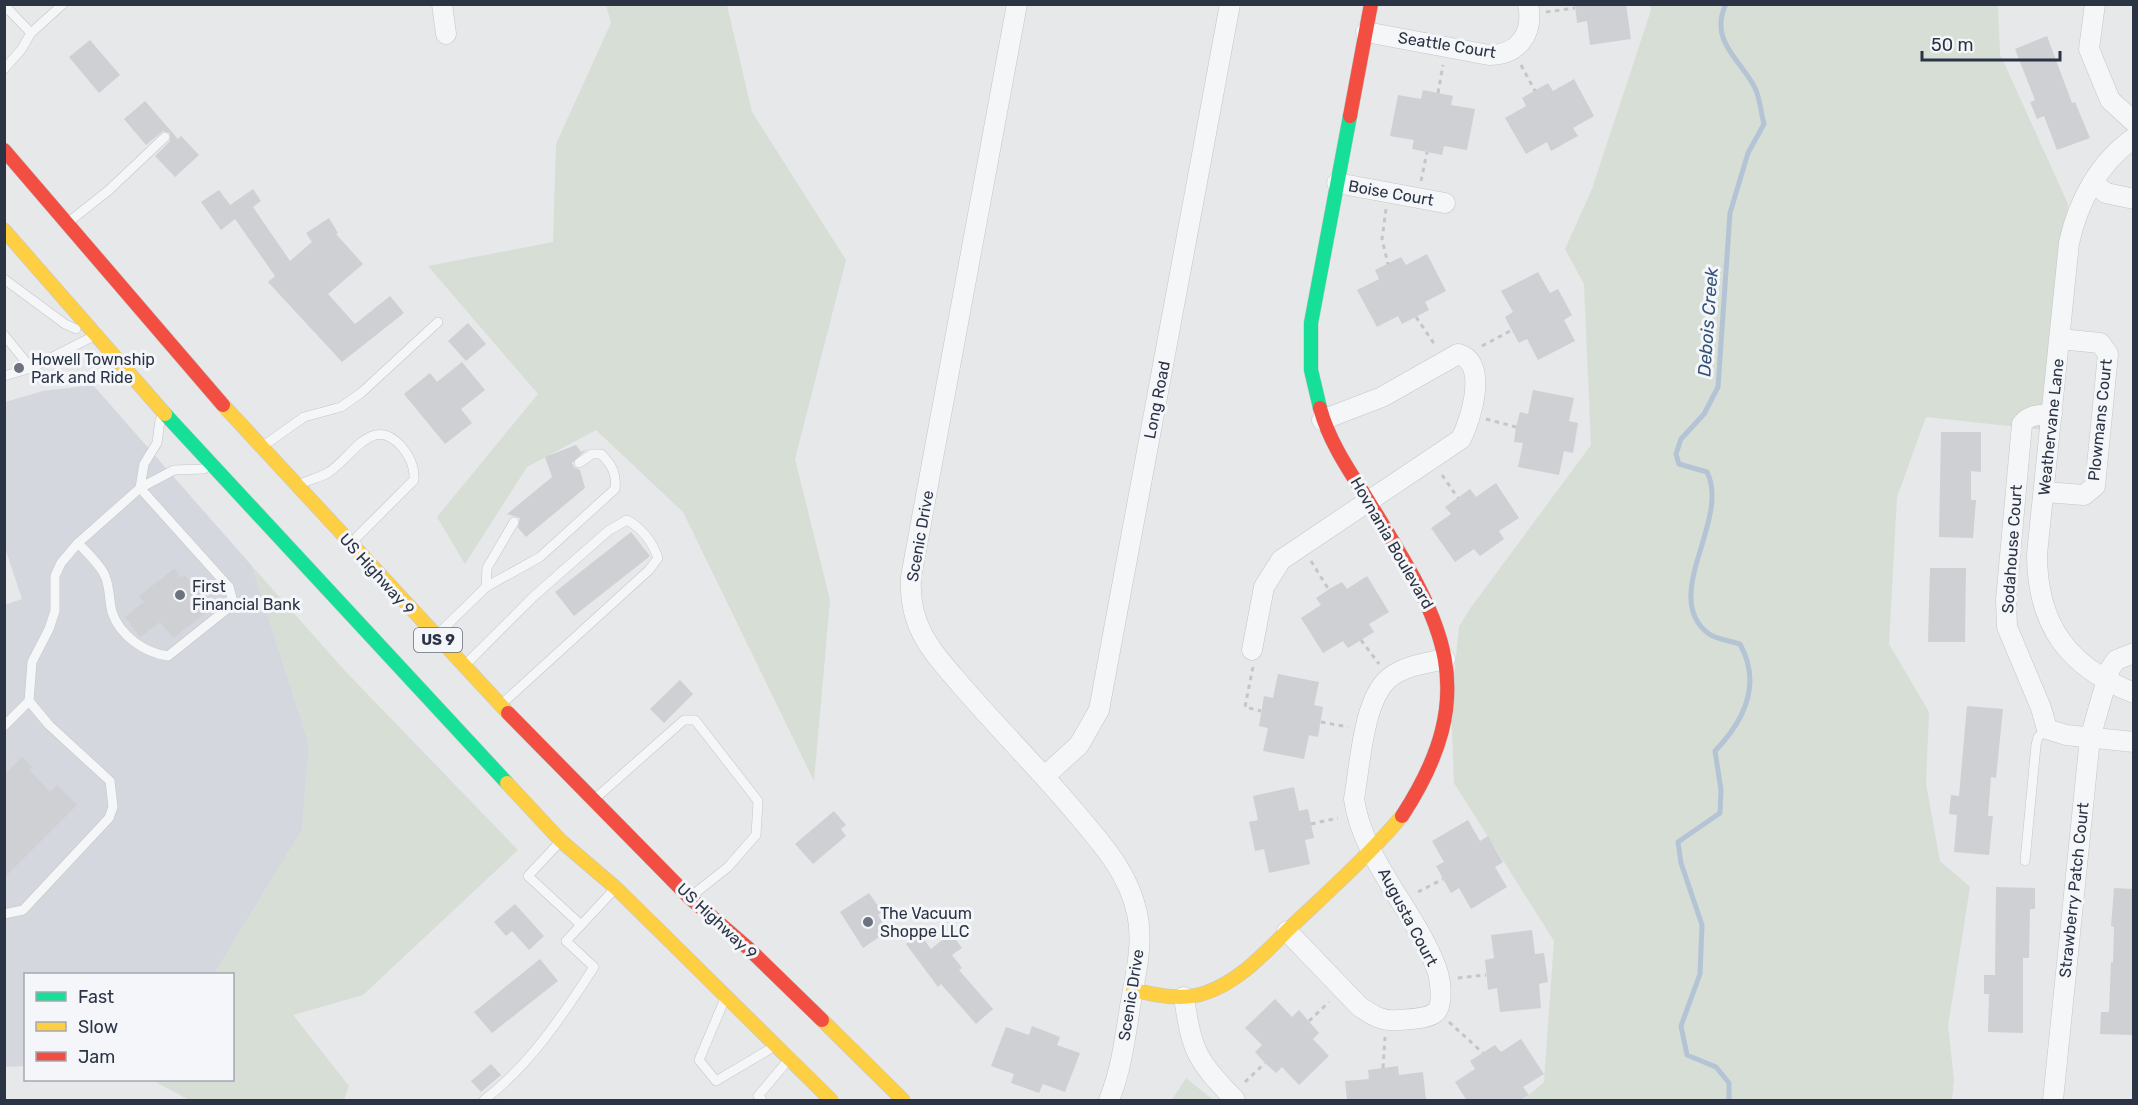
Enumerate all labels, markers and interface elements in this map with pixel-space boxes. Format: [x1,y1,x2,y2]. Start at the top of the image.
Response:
scale bar [1922,24,2060,62]
street label: Seattle Court [1397,28,1497,62]
text: 50 m [1931,34,1974,56]
street label: Boise Court [1347,176,1435,210]
water label: Debois Creek [1693,266,1723,377]
place label: Howell Township Park and Ride [31,350,155,387]
street label: Weathervane Lane [2034,358,2068,496]
street label: Plowmans Court [2084,358,2116,482]
street label: Long Road [1140,359,1174,441]
marker: Howell Township Park and Ride [12,361,26,375]
street label: Hovnania Boulevard [1347,474,1437,612]
street label: Sodahouse Court [1998,484,2026,614]
street label: Scenic Drive [903,489,937,583]
street label: US Highway 9 [336,530,418,618]
place label: First Financial Bank [192,577,301,614]
marker: First Financial Bank [173,588,187,602]
road number: US 9 [414,628,462,652]
street label: Strawberry Patch Court [2055,801,2093,979]
street label: Augusta Court [1374,865,1442,969]
street label: US Highway 9 [673,879,761,963]
place label: The Vacuum Shoppe LLC [880,904,972,941]
marker: The Vacuum Shoppe LLC [861,915,875,929]
street label: Scenic Drive [1114,948,1148,1042]
legend [24,973,234,1081]
text: Fast [78,986,114,1008]
text: Slow [78,1016,118,1038]
text: Jam [78,1046,115,1068]

